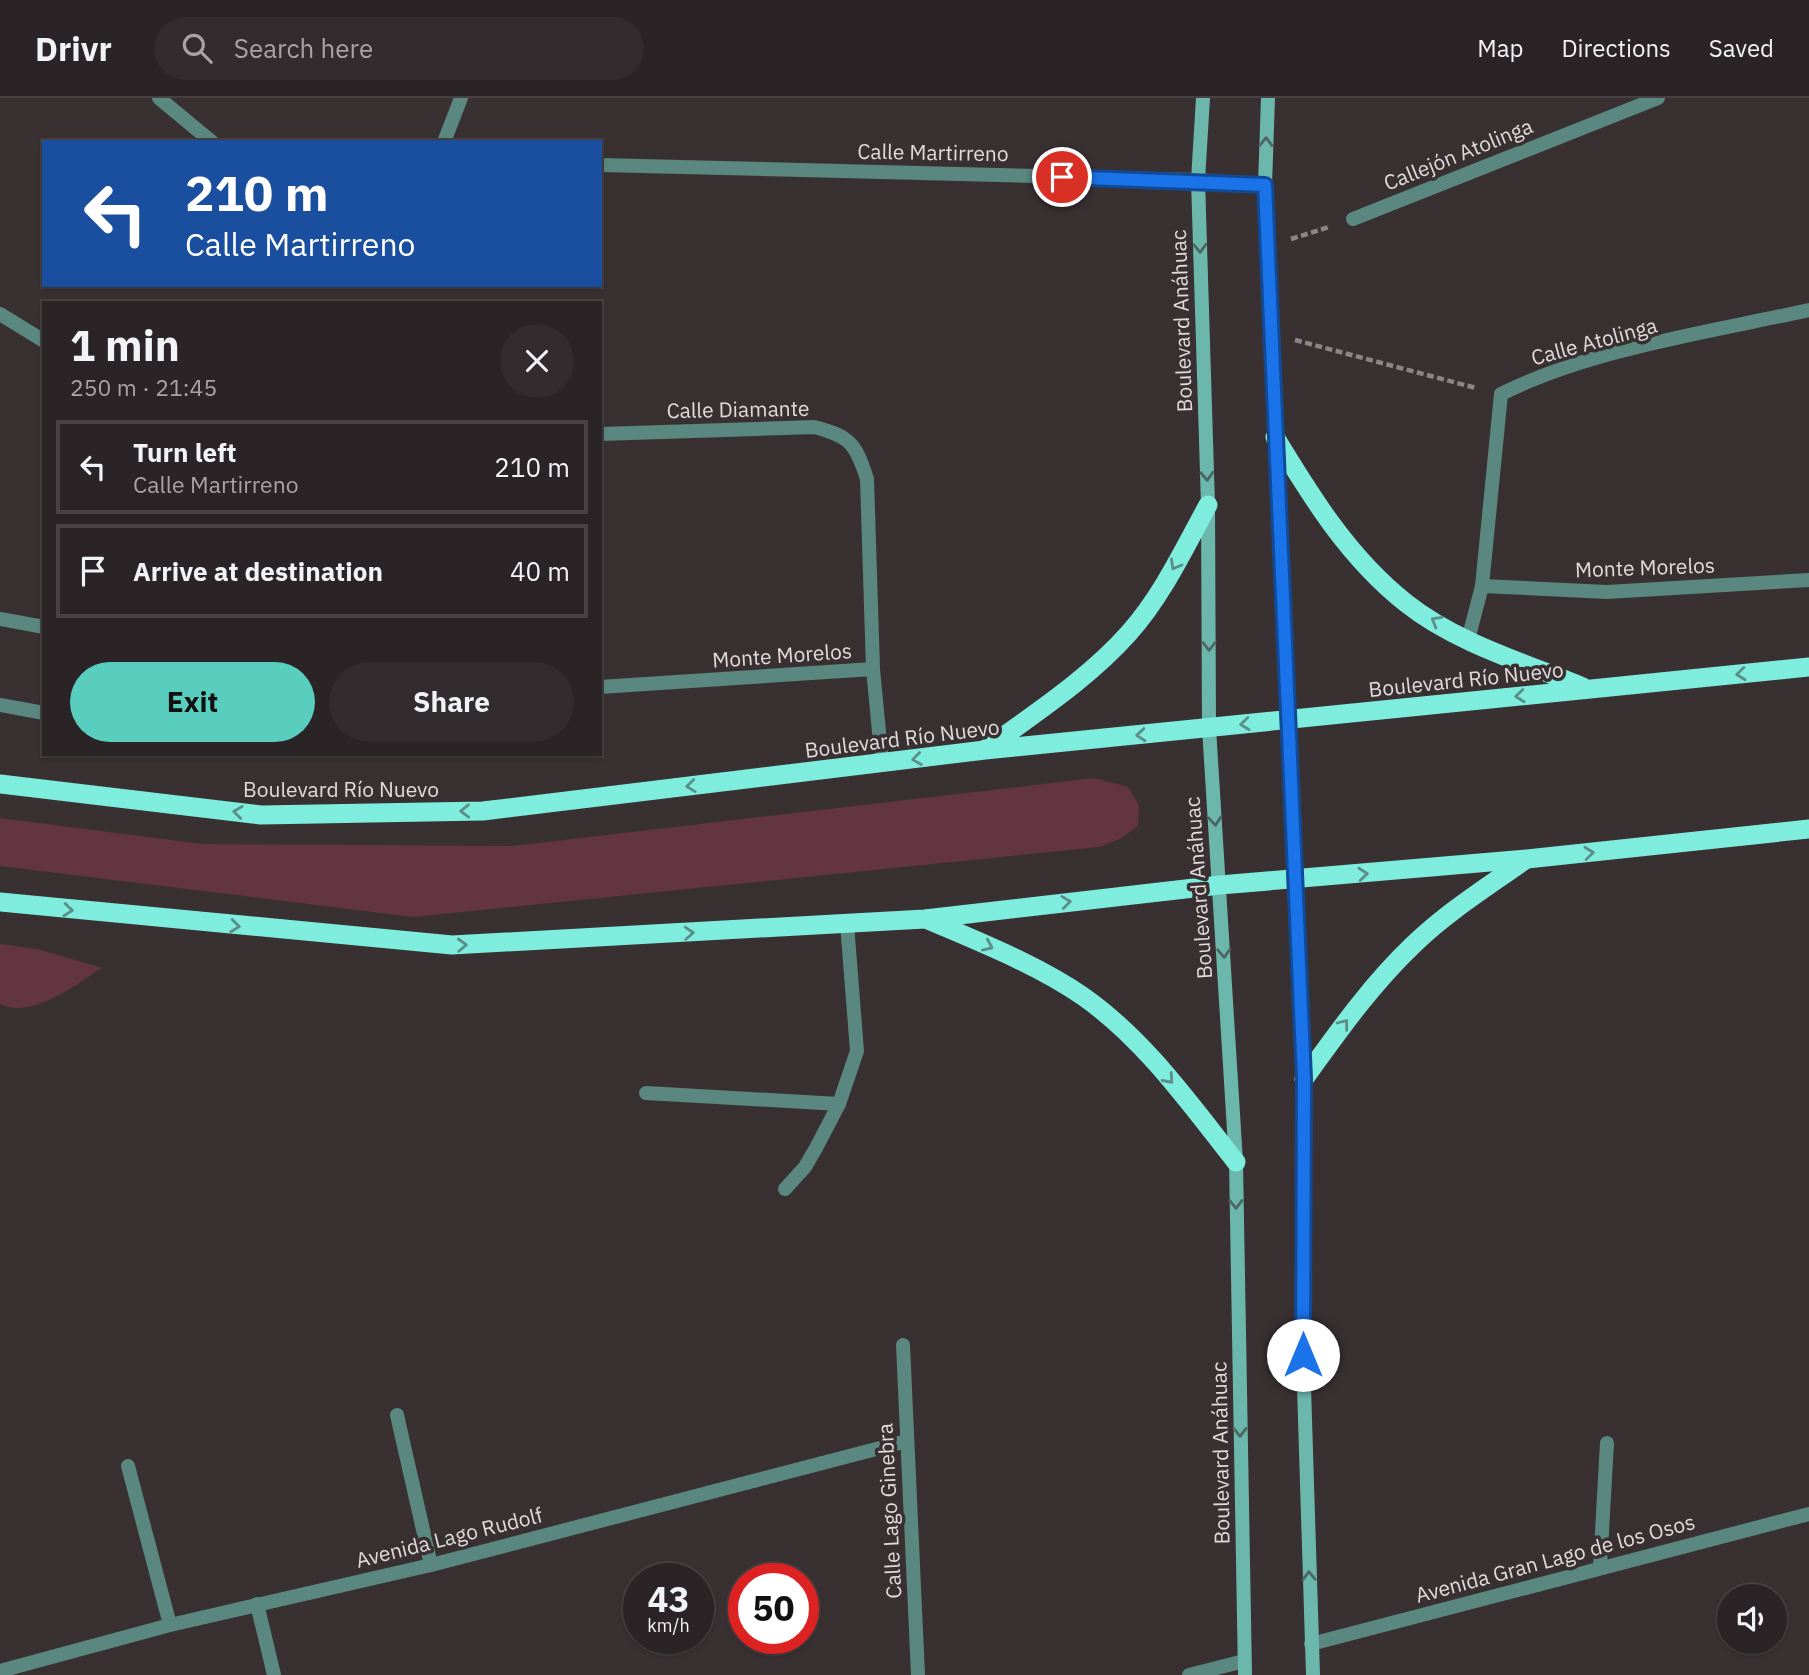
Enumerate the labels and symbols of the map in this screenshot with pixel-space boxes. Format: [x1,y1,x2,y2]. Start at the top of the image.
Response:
street label: Callejón Atolinga [1379,111,1537,197]
one-way arrow [1259,136,1274,147]
street label: Calle Martirreno [857,137,1009,167]
pin [1032,147,1092,207]
street label: Boulevard Anáhuac [1164,229,1198,413]
one-way arrow [1192,243,1207,254]
street label: Calle Atolinga [1528,311,1660,371]
street label: Calle Diamante [666,394,810,424]
one-way arrow [1199,470,1214,481]
street label: Monte Morelos [1574,551,1716,583]
one-way arrow [1171,557,1184,570]
one-way arrow [1431,616,1443,629]
street label: Monte Morelos [711,636,853,674]
one-way arrow [1201,642,1217,652]
street label: Boulevard Río Nuevo [1367,655,1565,703]
one-way arrow [1735,666,1746,681]
one-way arrow [1514,688,1526,703]
street label: Boulevard Río Nuevo [803,712,1001,764]
one-way arrow [1239,717,1250,732]
one-way arrow [1135,727,1147,742]
one-way arrow [911,751,923,766]
street label: Boulevard Río Nuevo [243,775,439,803]
one-way arrow [686,779,697,794]
street label: Boulevard Anáhuac [1178,796,1218,980]
one-way arrow [460,804,471,819]
one-way arrow [232,805,244,820]
one-way arrow [1208,815,1223,826]
one-way arrow [1584,845,1595,860]
one-way arrow [1358,867,1369,882]
one-way arrow [1060,895,1072,910]
one-way arrow [63,902,74,917]
one-way arrow [230,918,241,933]
one-way arrow [684,925,695,940]
one-way arrow [457,937,468,952]
one-way arrow [980,938,993,952]
one-way arrow [1216,947,1231,958]
one-way arrow [1336,1019,1349,1032]
one-way arrow [1161,1071,1173,1084]
one-way arrow [1229,1199,1244,1210]
position arrow [1266,1318,1340,1392]
street label: Boulevard Anáhuac [1204,1361,1236,1545]
street label: Calle Lago Ginebra [870,1422,908,1600]
one-way arrow [1233,1427,1248,1438]
street label: Avenida Lago Rudolf [353,1500,545,1574]
street label: Avenida Gran Lago de los Osos [1412,1507,1698,1609]
speed limit sign: 50 [728,1563,819,1654]
one-way arrow [1302,1570,1317,1581]

